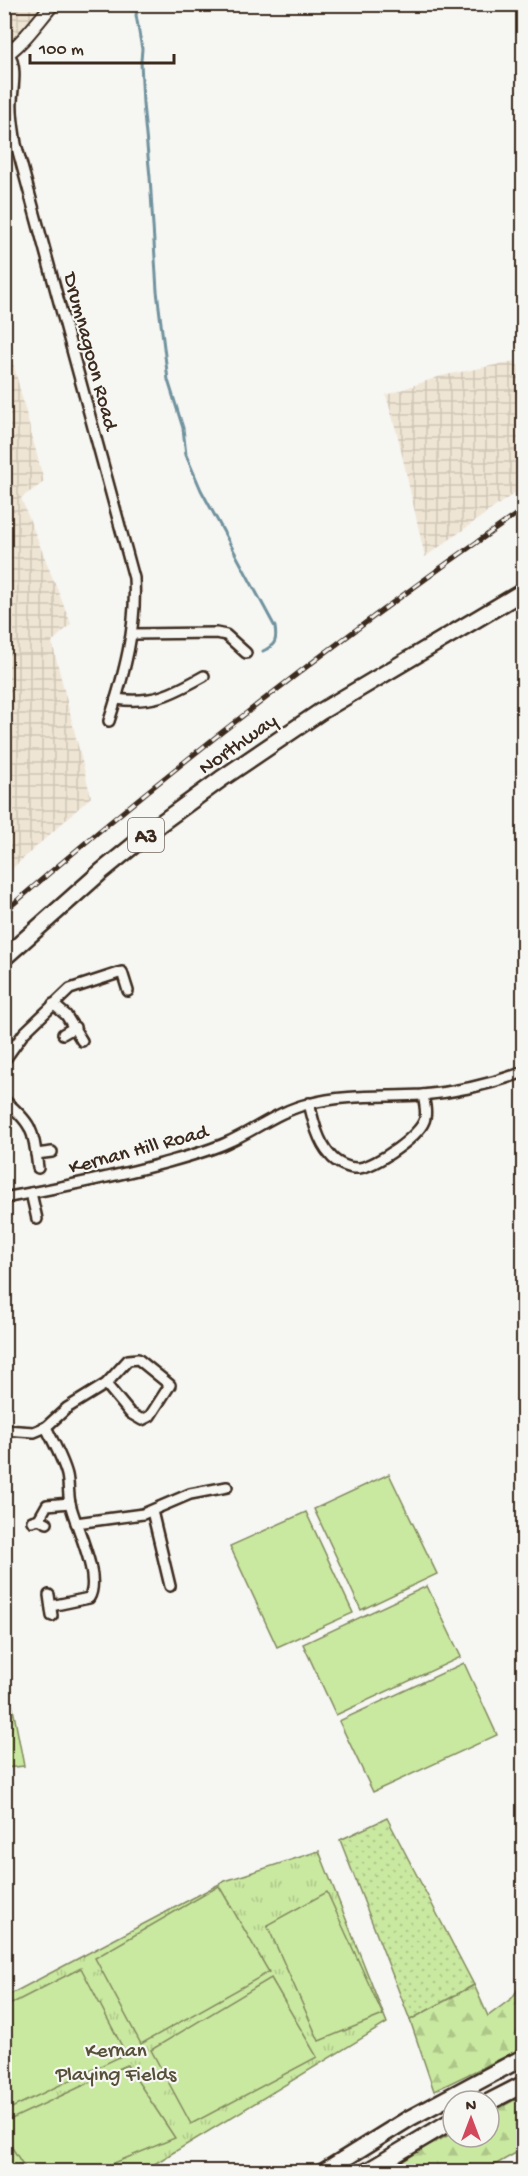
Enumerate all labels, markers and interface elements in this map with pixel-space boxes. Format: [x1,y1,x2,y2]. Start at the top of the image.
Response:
scale bar [30,27,174,65]
text: 100 m [38,40,84,61]
street label: Drumnagoon Road [55,268,122,435]
street label: Northway [195,710,283,782]
road number: A3 [128,818,164,852]
street label: Kernan Hill Road [67,1120,213,1182]
park label: Kernan Playing Fields [55,2040,177,2089]
north arrow [441,2089,501,2149]
text: N [466,2098,477,2117]

